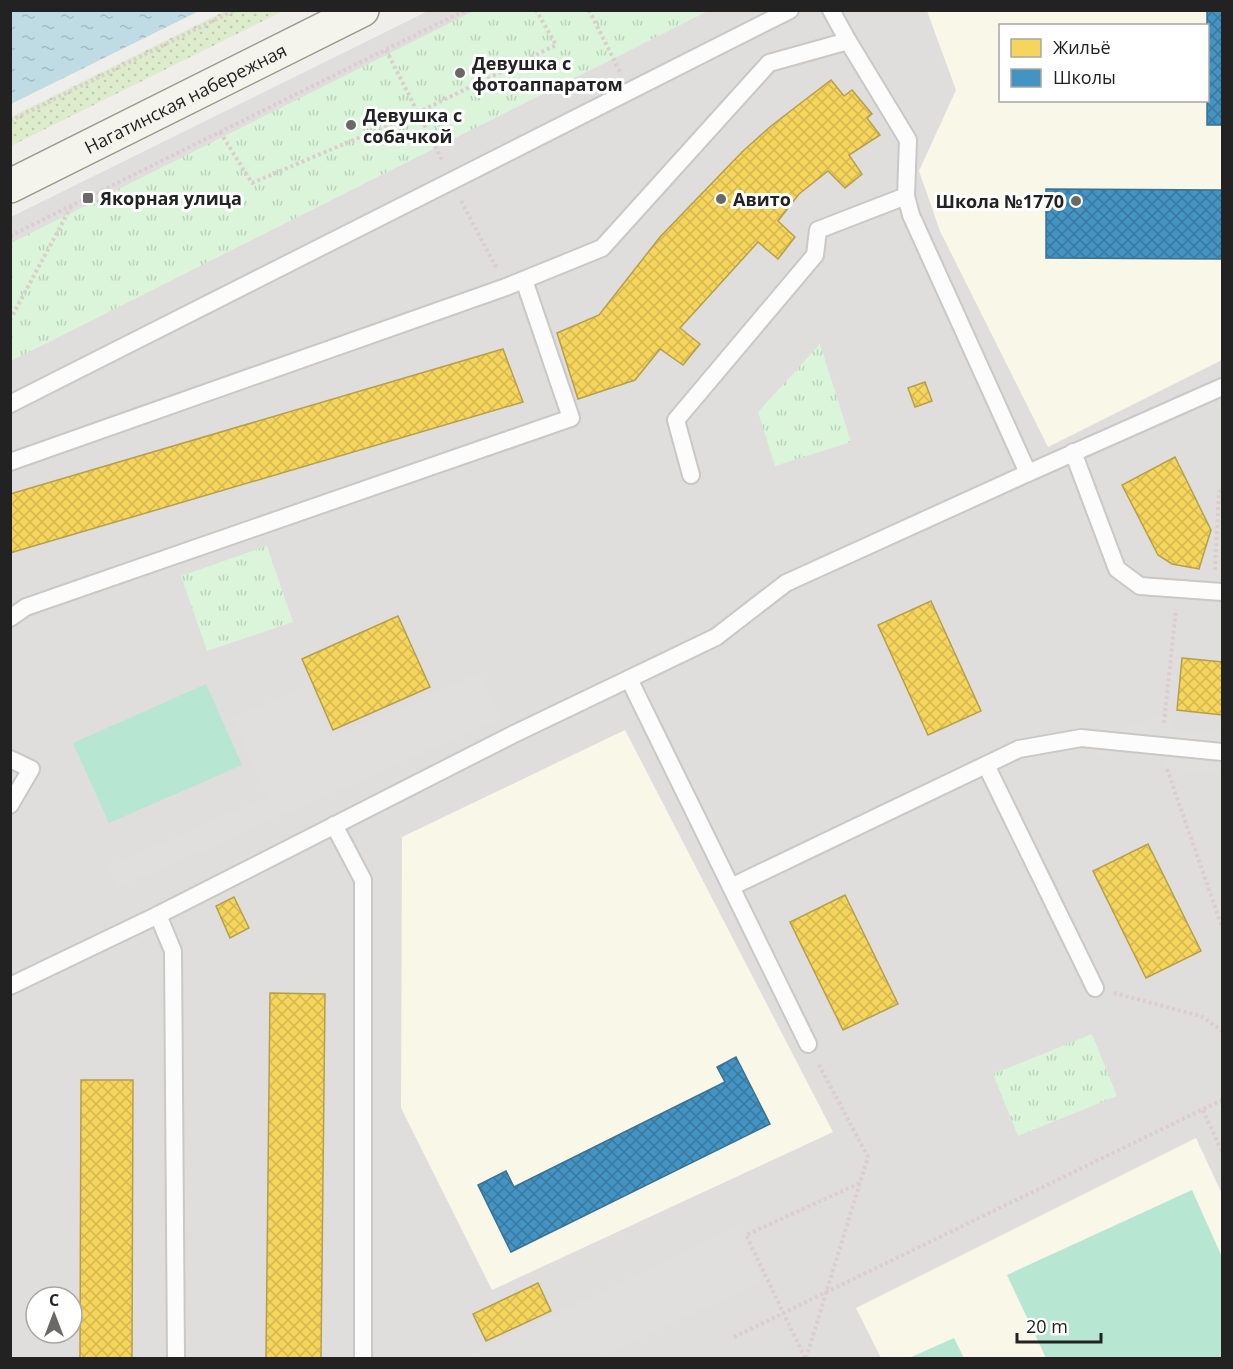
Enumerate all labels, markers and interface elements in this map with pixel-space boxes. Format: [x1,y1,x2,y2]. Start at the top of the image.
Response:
legend [999,24,1209,102]
text: Жильё [1053,35,1111,59]
street label: Нагатинская набережная [80,38,290,159]
place label: Девушка с фотоаппаратом [472,51,623,96]
text: Школы [1053,65,1116,89]
marker: Девушка с фотоаппаратом [453,66,467,80]
place label: Девушка с собачкой [363,103,462,148]
marker: Девушка с собачкой [344,118,358,132]
place label: Якорная улица [99,186,242,210]
place label: Авито [733,187,791,211]
place label: Школа №1770 [935,189,1064,213]
marker: Якорная улица [81,191,95,205]
marker: Авито [714,192,728,206]
marker: Школа №1770 [1069,194,1083,208]
north arrow [24,1285,84,1345]
text: С [49,1289,59,1311]
scale bar [1017,1306,1101,1344]
text: 20 m [1026,1314,1068,1338]

